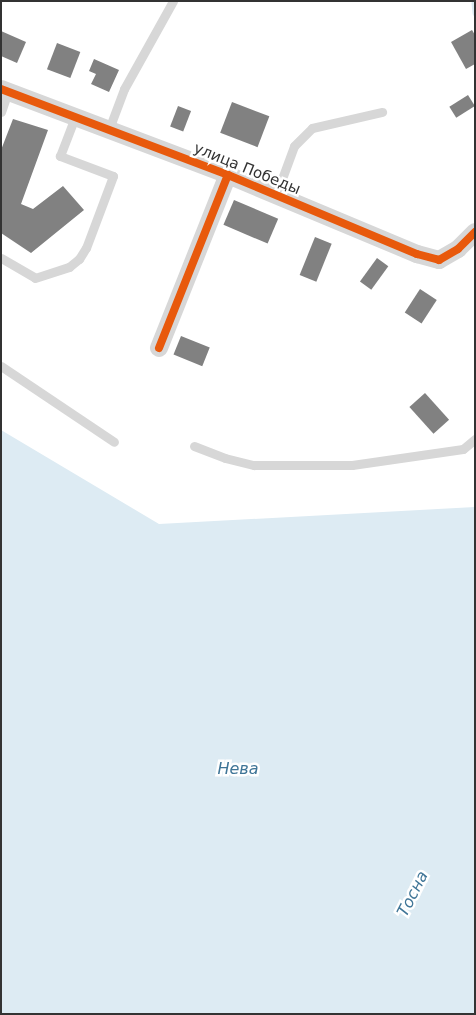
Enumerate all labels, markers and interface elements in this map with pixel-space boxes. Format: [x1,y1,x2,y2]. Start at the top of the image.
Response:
street label: улица Победы [191,139,303,199]
water label: Нева [217,759,259,779]
water label: Тосна [393,868,433,920]

